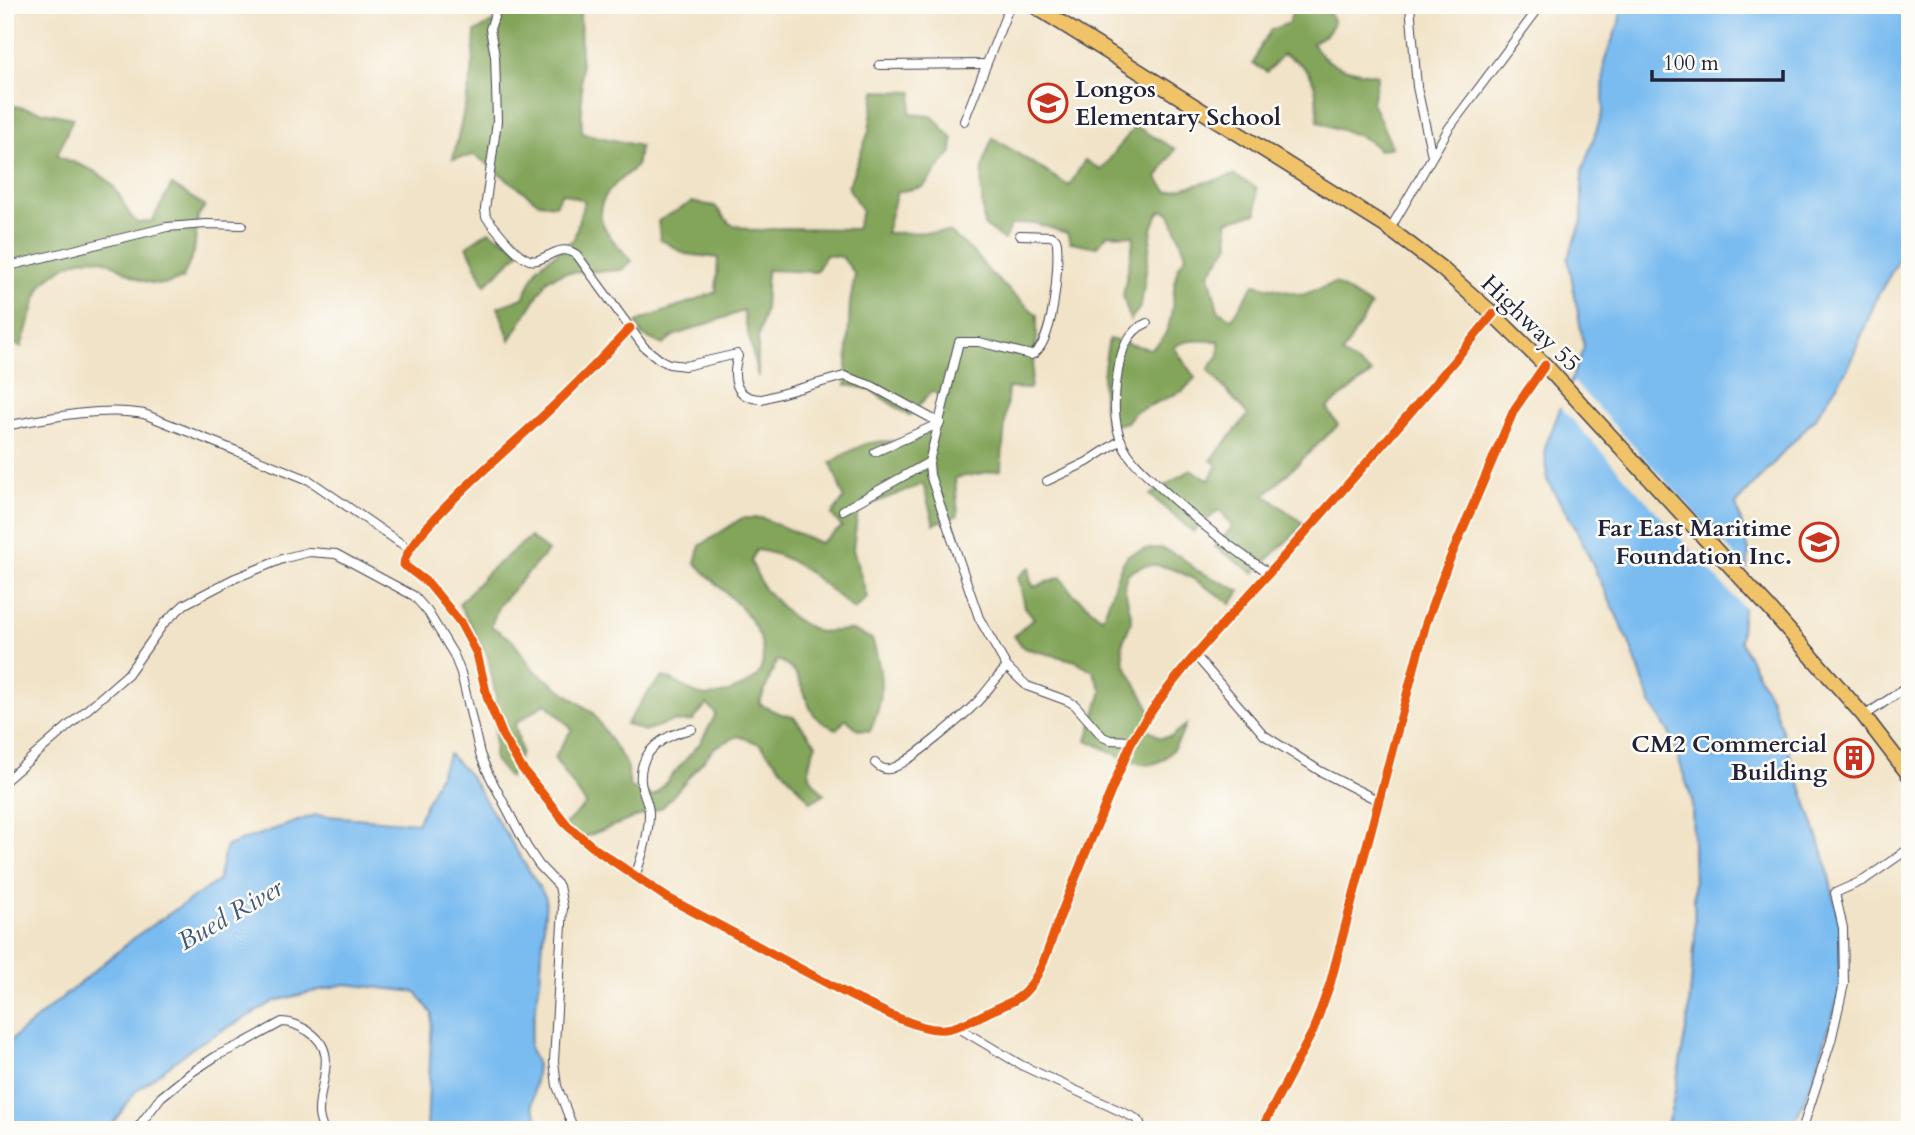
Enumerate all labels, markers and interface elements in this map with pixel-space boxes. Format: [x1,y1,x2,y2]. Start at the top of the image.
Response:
scale bar [1652,38,1784,82]
text: 100 m [1663,49,1719,78]
place label: Longos Elementary School [1075,73,1281,134]
school or university icon: Longos Elementary School [1027,82,1069,124]
street label: Highway 55 [1474,267,1588,379]
place label: Far East Maritime Foundation Inc. [1597,512,1792,573]
school or university icon: Far East Maritime Foundation Inc. [1798,521,1840,563]
place label: CM2 Commercial Building [1631,728,1828,789]
building icon: CM2 Commercial Building [1833,737,1875,779]
water label: Bued River [171,870,290,959]

